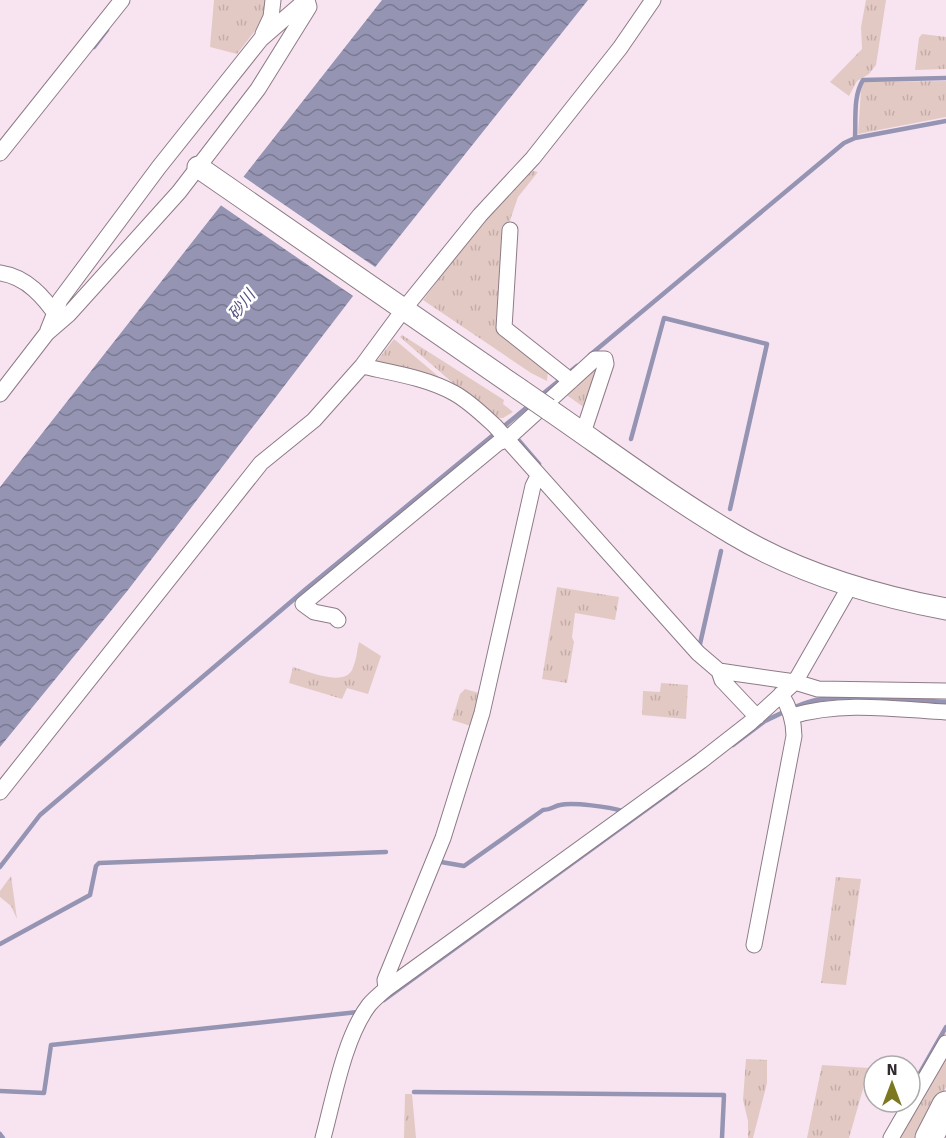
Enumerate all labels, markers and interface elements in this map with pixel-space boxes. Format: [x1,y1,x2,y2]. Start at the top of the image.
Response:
water label: 砂川 [224,285,261,324]
north arrow [862,1054,922,1114]
text: N [886,1060,898,1080]

